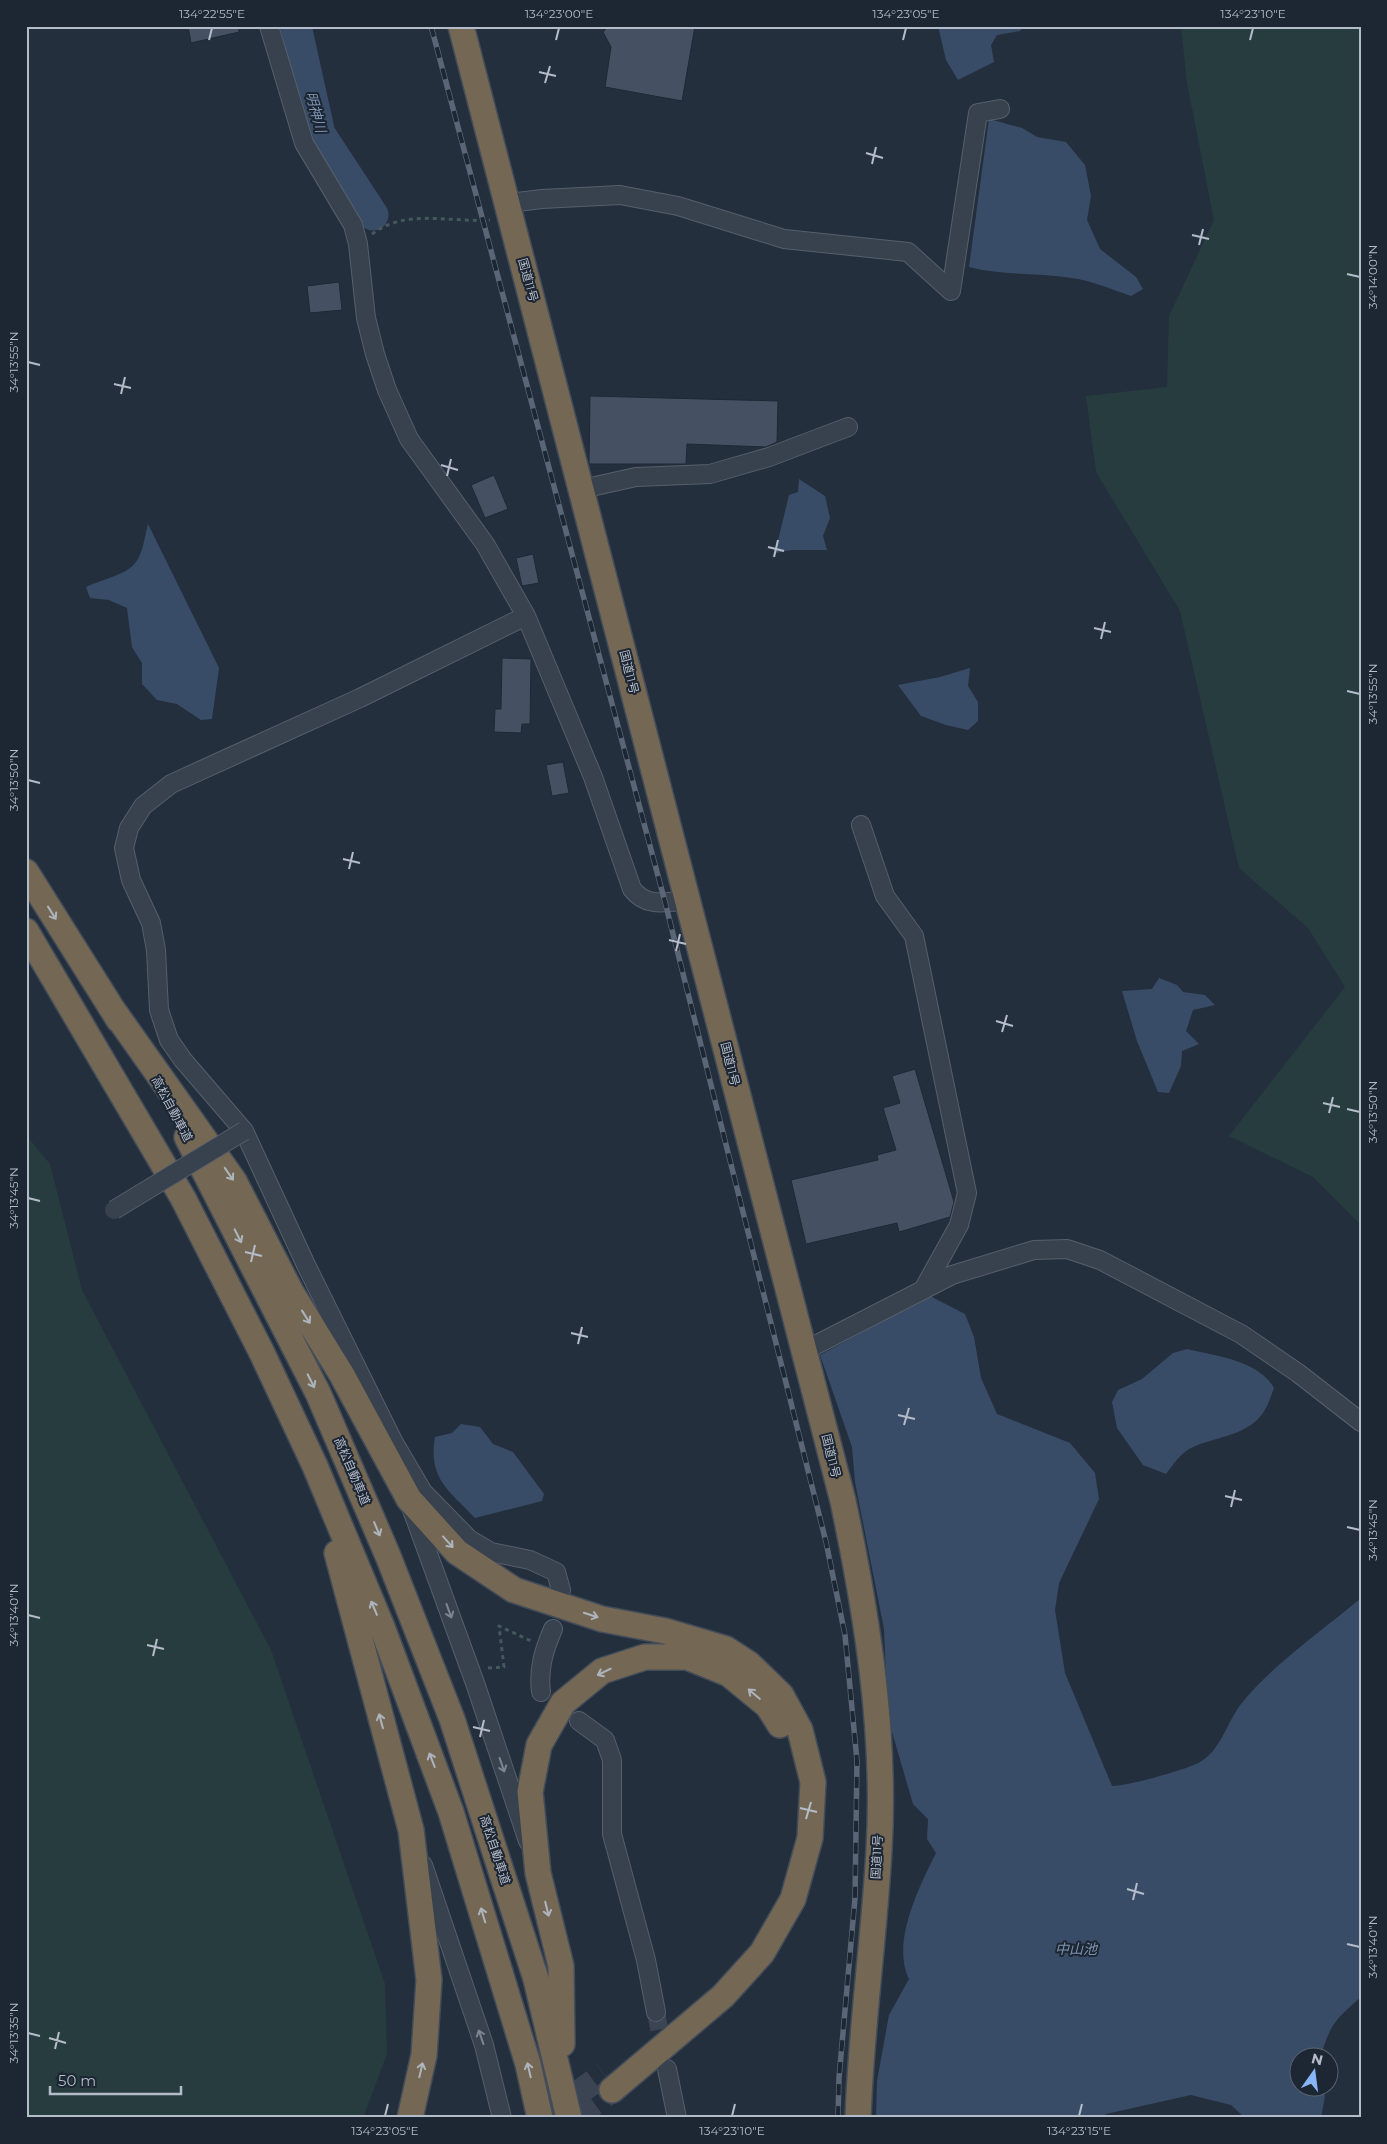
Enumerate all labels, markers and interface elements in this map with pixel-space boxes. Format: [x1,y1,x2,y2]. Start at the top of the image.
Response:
text: 134°22'55"E [179,6,245,21]
text: 134°23'00"E [525,6,593,21]
text: 134°23'05"E [872,6,940,21]
text: 134°23'10"E [1220,6,1286,21]
water label: 明神川 [302,89,331,137]
text: 34°14'00"N [1365,245,1380,309]
street label: 国道11号 [515,256,542,303]
text: 34°13'55"N [6,331,21,393]
street label: 国道11号 [617,648,642,695]
text: 34°13'55"N [1365,663,1380,725]
text: 34°13'50"N [6,749,21,811]
one-way arrow [48,906,58,920]
street label: 国道11号 [718,1040,743,1087]
street label: 高松自動車道 [149,1073,196,1144]
text: 34°13'50"N [1365,1081,1380,1143]
text: 34°13'45"N [6,1167,21,1229]
one-way arrow [224,1167,234,1181]
one-way arrow [234,1228,243,1243]
one-way arrow [301,1310,311,1324]
one-way arrow [306,1373,316,1388]
street label: 国道11号 [819,1432,844,1479]
street label: 高松自動車道 [331,1435,373,1507]
text: 34°13'45"N [1365,1499,1380,1561]
one-way arrow [372,1521,382,1536]
one-way arrow [442,1536,454,1549]
text: 34°13'40"N [6,1583,21,1647]
one-way arrow [369,1601,379,1616]
one-way arrow [445,1603,454,1618]
one-way arrow [582,1611,598,1620]
one-way arrow [597,1667,612,1677]
one-way arrow [747,1688,760,1699]
one-way arrow [376,1713,386,1729]
one-way arrow [427,1753,436,1768]
one-way arrow [498,1756,507,1772]
street label: 高松自動車道 [477,1813,514,1886]
street label: 国道11号 [868,1834,885,1880]
one-way arrow [543,1901,552,1917]
one-way arrow [477,1907,487,1923]
text: 34°13'40"N [1365,1915,1380,1979]
water label: 中山池 [1055,1940,1099,1958]
text: 34°13'35"N [6,2002,21,2064]
one-way arrow [476,2029,485,2045]
north arrow [1290,2046,1340,2096]
text: N [1309,2049,1325,2069]
one-way arrow [417,2063,426,2079]
one-way arrow [524,2063,534,2079]
scale bar [50,2064,181,2096]
text: 50 m [58,2071,96,2090]
text: 134°23'05"E [351,2123,419,2138]
text: 134°23'10"E [699,2123,765,2138]
text: 134°23'15"E [1047,2123,1111,2138]

